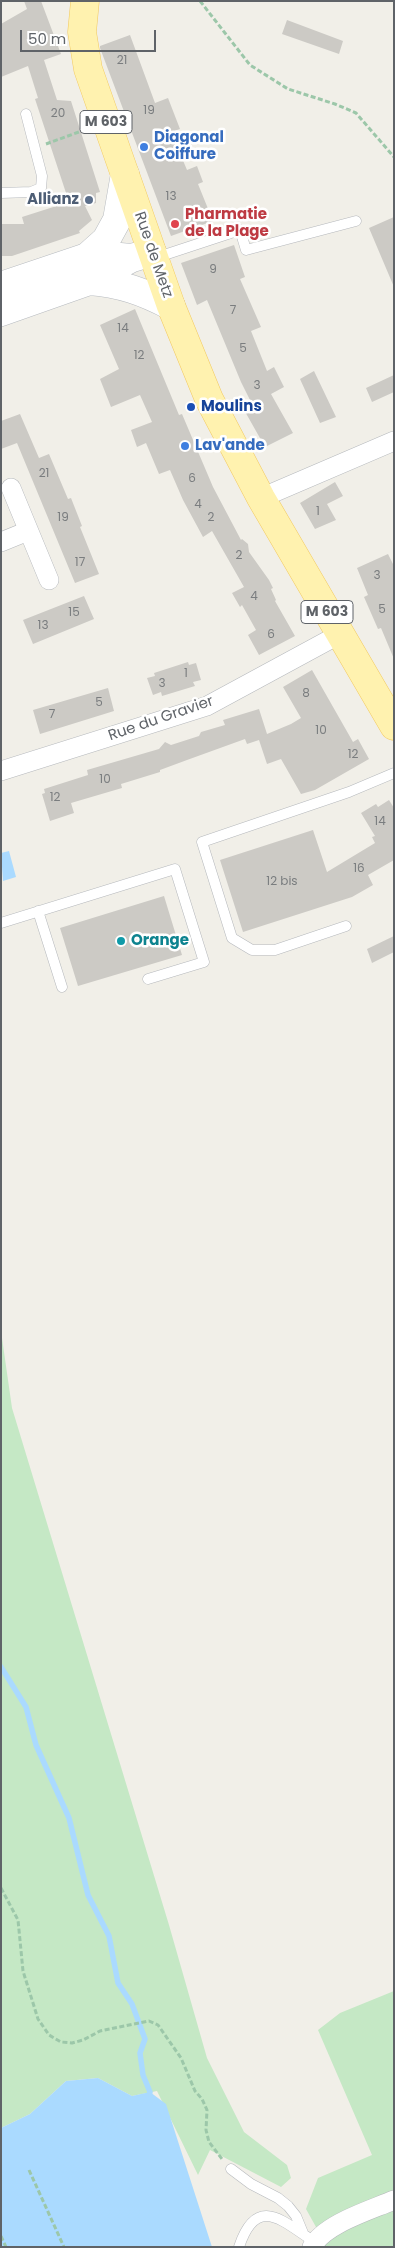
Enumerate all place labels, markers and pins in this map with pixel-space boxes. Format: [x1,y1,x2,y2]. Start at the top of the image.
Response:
place label: Diagonal Coiffure [154,129,224,164]
marker: Diagonal Coiffure [138,141,150,153]
place label: Allianz [27,191,79,209]
marker: Allianz [83,194,95,206]
place label: Pharmatie de la Plage [185,206,269,241]
marker: Pharmatie de la Plage [169,218,181,230]
place label: Moulins [201,398,262,416]
marker: Moulins [185,401,197,413]
place label: Lav'ande [195,437,265,455]
marker: Lav'ande [179,440,191,452]
place label: Orange [131,932,189,950]
marker: Orange [115,935,127,947]

